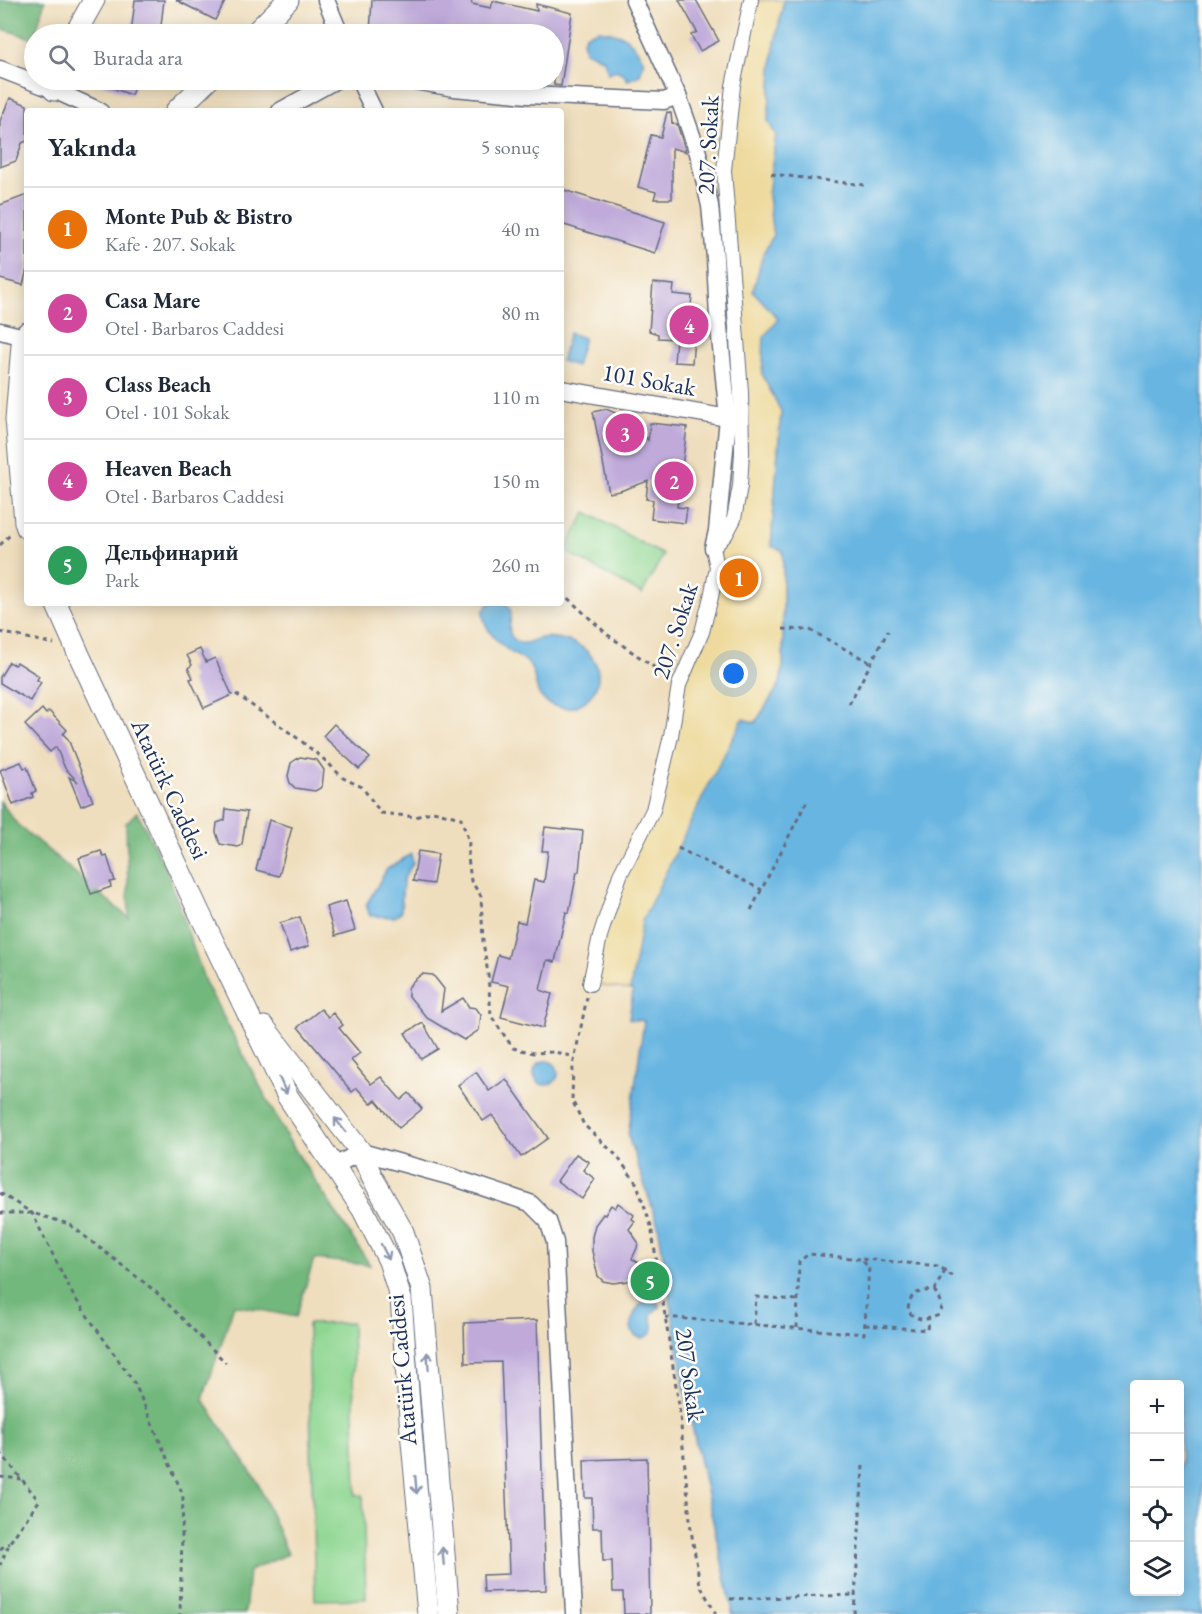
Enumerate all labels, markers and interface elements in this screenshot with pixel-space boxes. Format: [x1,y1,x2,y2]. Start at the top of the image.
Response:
search box [24,24,564,90]
icon: search [45,41,78,74]
text: Burada ara [93,43,183,72]
street label: 207. Sokak [689,94,726,196]
text: Yakında [48,130,136,164]
text: 5 sonuç [481,134,540,160]
text: Monte Pub & Bistro [105,202,292,231]
text: 1 [62,216,73,242]
text: 40 m [501,216,540,242]
text: Kafe · 207. Sokak [105,231,235,257]
text: Casa Mare [105,286,200,315]
text: 2 [62,300,73,326]
text: 80 m [501,300,540,326]
pin: 4 [670,302,708,348]
text: Otel · Barbaros Caddesi [105,315,284,341]
street label: 101 Sokak [600,356,699,403]
text: Class Beach [105,370,211,399]
text: 3 [62,384,73,410]
text: 110 m [492,384,540,410]
text: Otel · 101 Sokak [105,399,230,425]
pin: 3 [606,410,644,456]
text: Heaven Beach [105,454,232,483]
pin: 2 [654,458,694,504]
text: 4 [62,468,73,494]
text: 150 m [492,468,540,494]
text: Otel · Barbaros Caddesi [105,483,284,509]
text: Дельфинарий [105,538,238,567]
text: 5 [62,552,73,578]
text: 260 m [492,552,540,578]
pin: 1 [720,556,758,600]
text: Park [105,567,139,593]
street label: 207. Sokak [644,578,705,683]
your location [719,659,748,688]
street label: Atatürk Caddesi [124,713,217,864]
one-way arrow [277,1077,289,1095]
one-way arrow [333,1117,346,1133]
one-way arrow [379,1243,391,1261]
pin: 5 [630,1258,670,1304]
street label: Atatürk Caddesi [379,1293,424,1448]
street label: 207 Sokak [669,1326,712,1424]
one-way arrow [422,1352,433,1372]
map controls [1130,1380,1184,1596]
button: + [1130,1380,1184,1434]
button: − [1130,1434,1184,1488]
one-way arrow [411,1475,422,1495]
button: locate [1130,1488,1184,1542]
button: layers [1130,1542,1184,1596]
one-way arrow [437,1546,448,1566]

